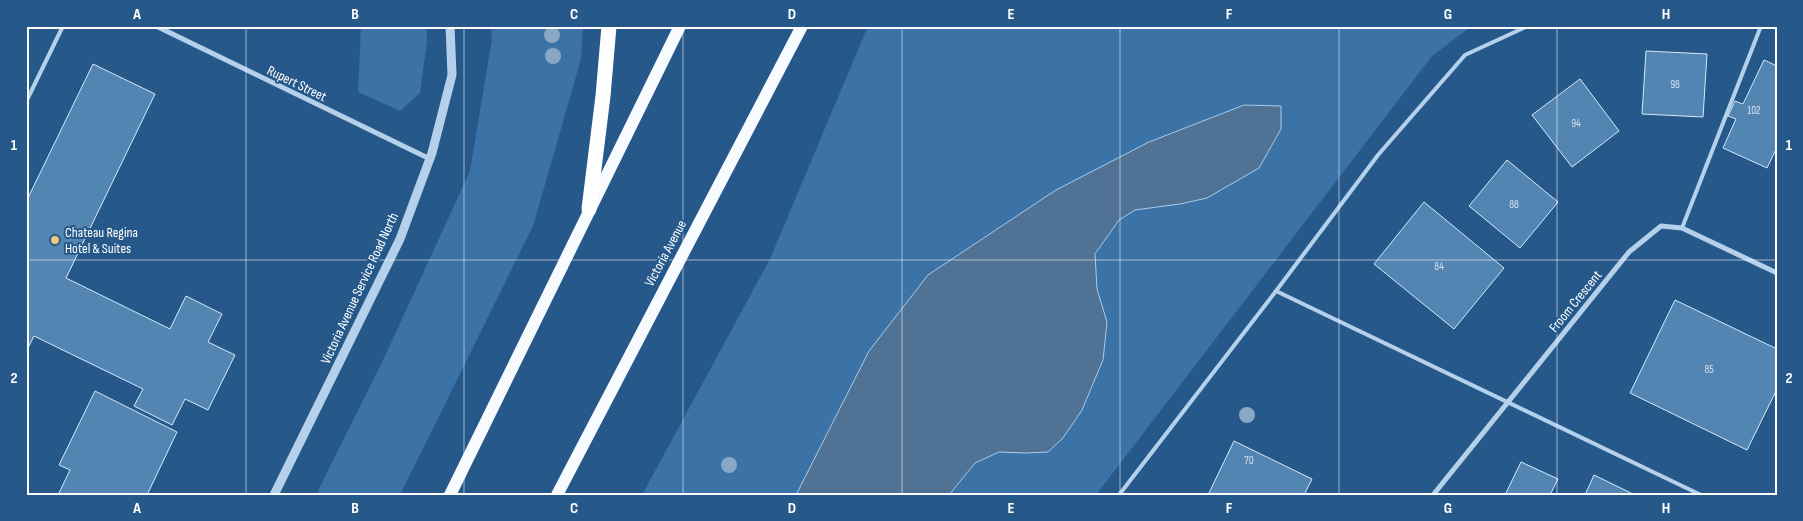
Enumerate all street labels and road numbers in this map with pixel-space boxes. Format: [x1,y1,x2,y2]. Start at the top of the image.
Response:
street label: Rupert Street [264,62,329,105]
street label: Victoria Avenue Service Road North [317,210,402,367]
street label: Victoria Avenue [641,217,690,289]
street label: Froom Crescent [1545,267,1605,336]

